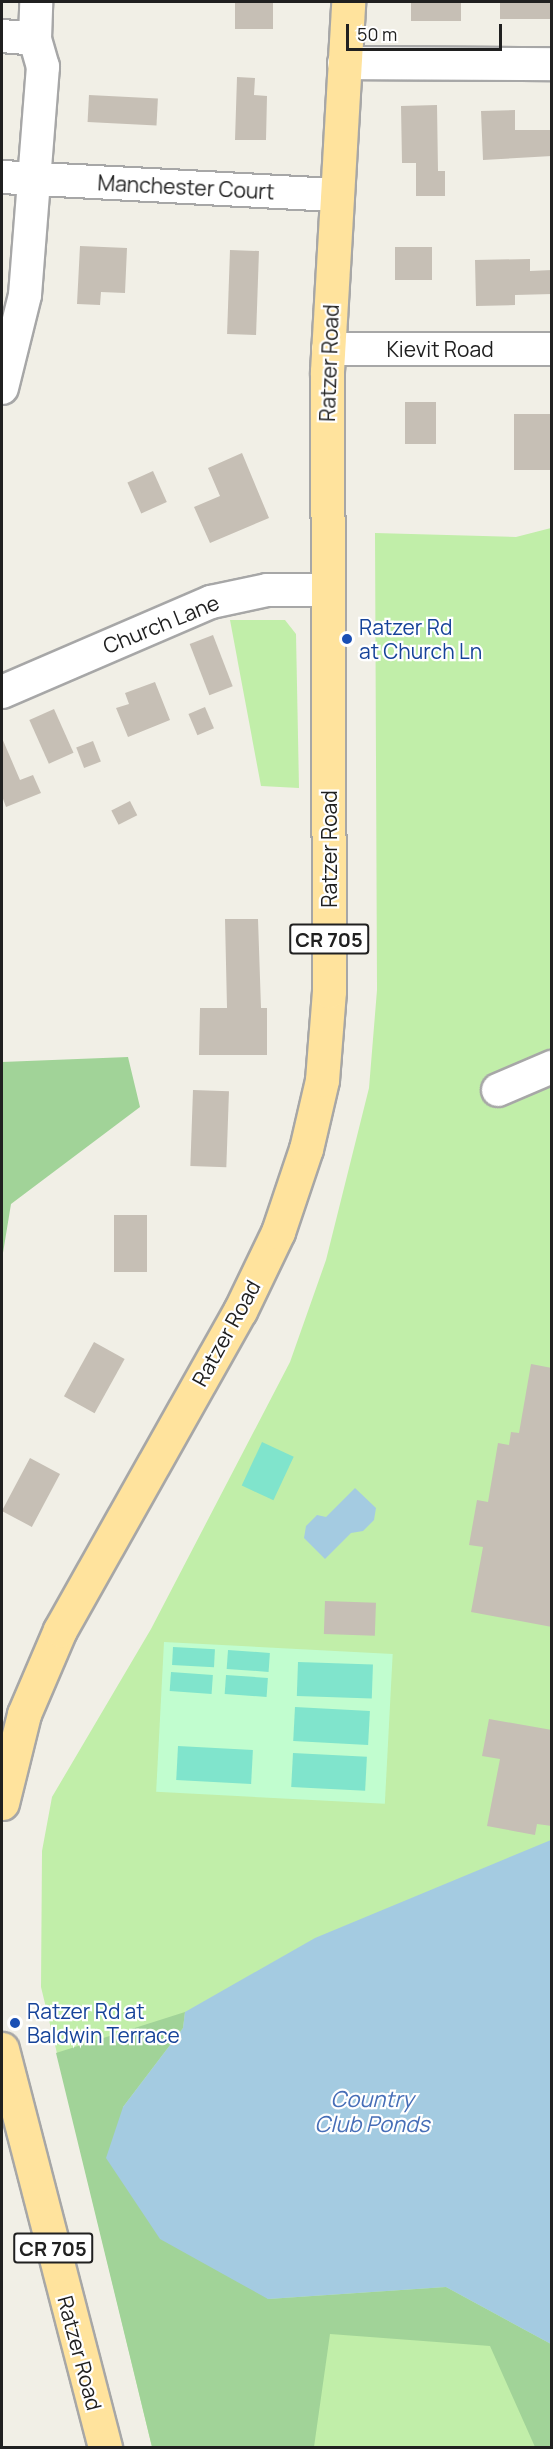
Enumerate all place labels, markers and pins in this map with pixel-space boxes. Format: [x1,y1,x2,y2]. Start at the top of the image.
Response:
place label: Ratzer Rd at Church Ln [359,614,482,664]
marker: Ratzer Rd at Church Ln [340,632,354,646]
place label: Ratzer Rd at Baldwin Terrace [27,1998,180,2048]
marker: Ratzer Rd at Baldwin Terrace [8,2016,22,2030]

